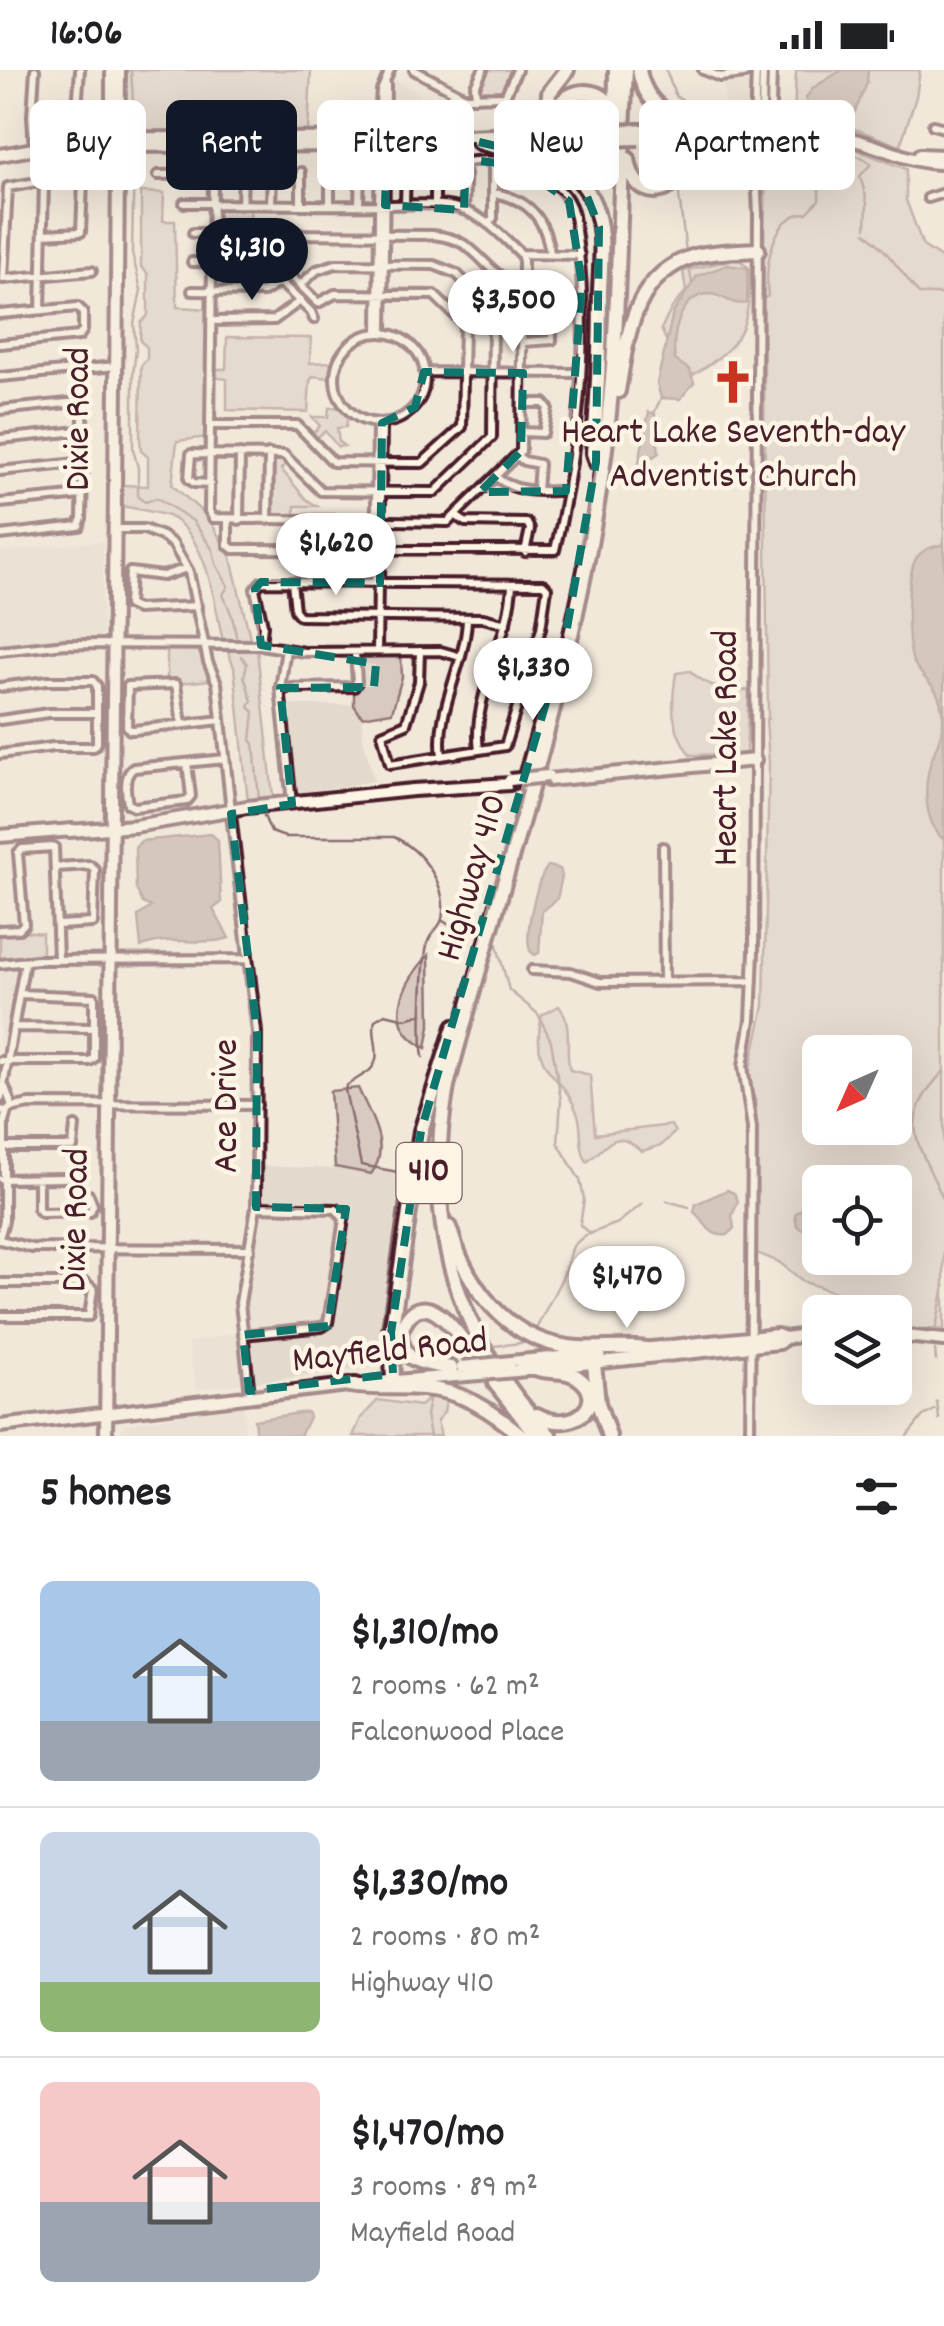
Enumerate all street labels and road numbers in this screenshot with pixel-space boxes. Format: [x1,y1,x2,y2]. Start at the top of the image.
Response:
street label: Dixie Road [53,347,108,491]
street label: Heart Lake Road [701,630,756,866]
street label: Highway 410 [424,788,524,968]
street label: Ace Drive [201,1039,256,1173]
road number: 410 [396,1143,462,1203]
street label: Dixie Road [49,1147,107,1293]
street label: Mayfield Road [289,1315,491,1391]

